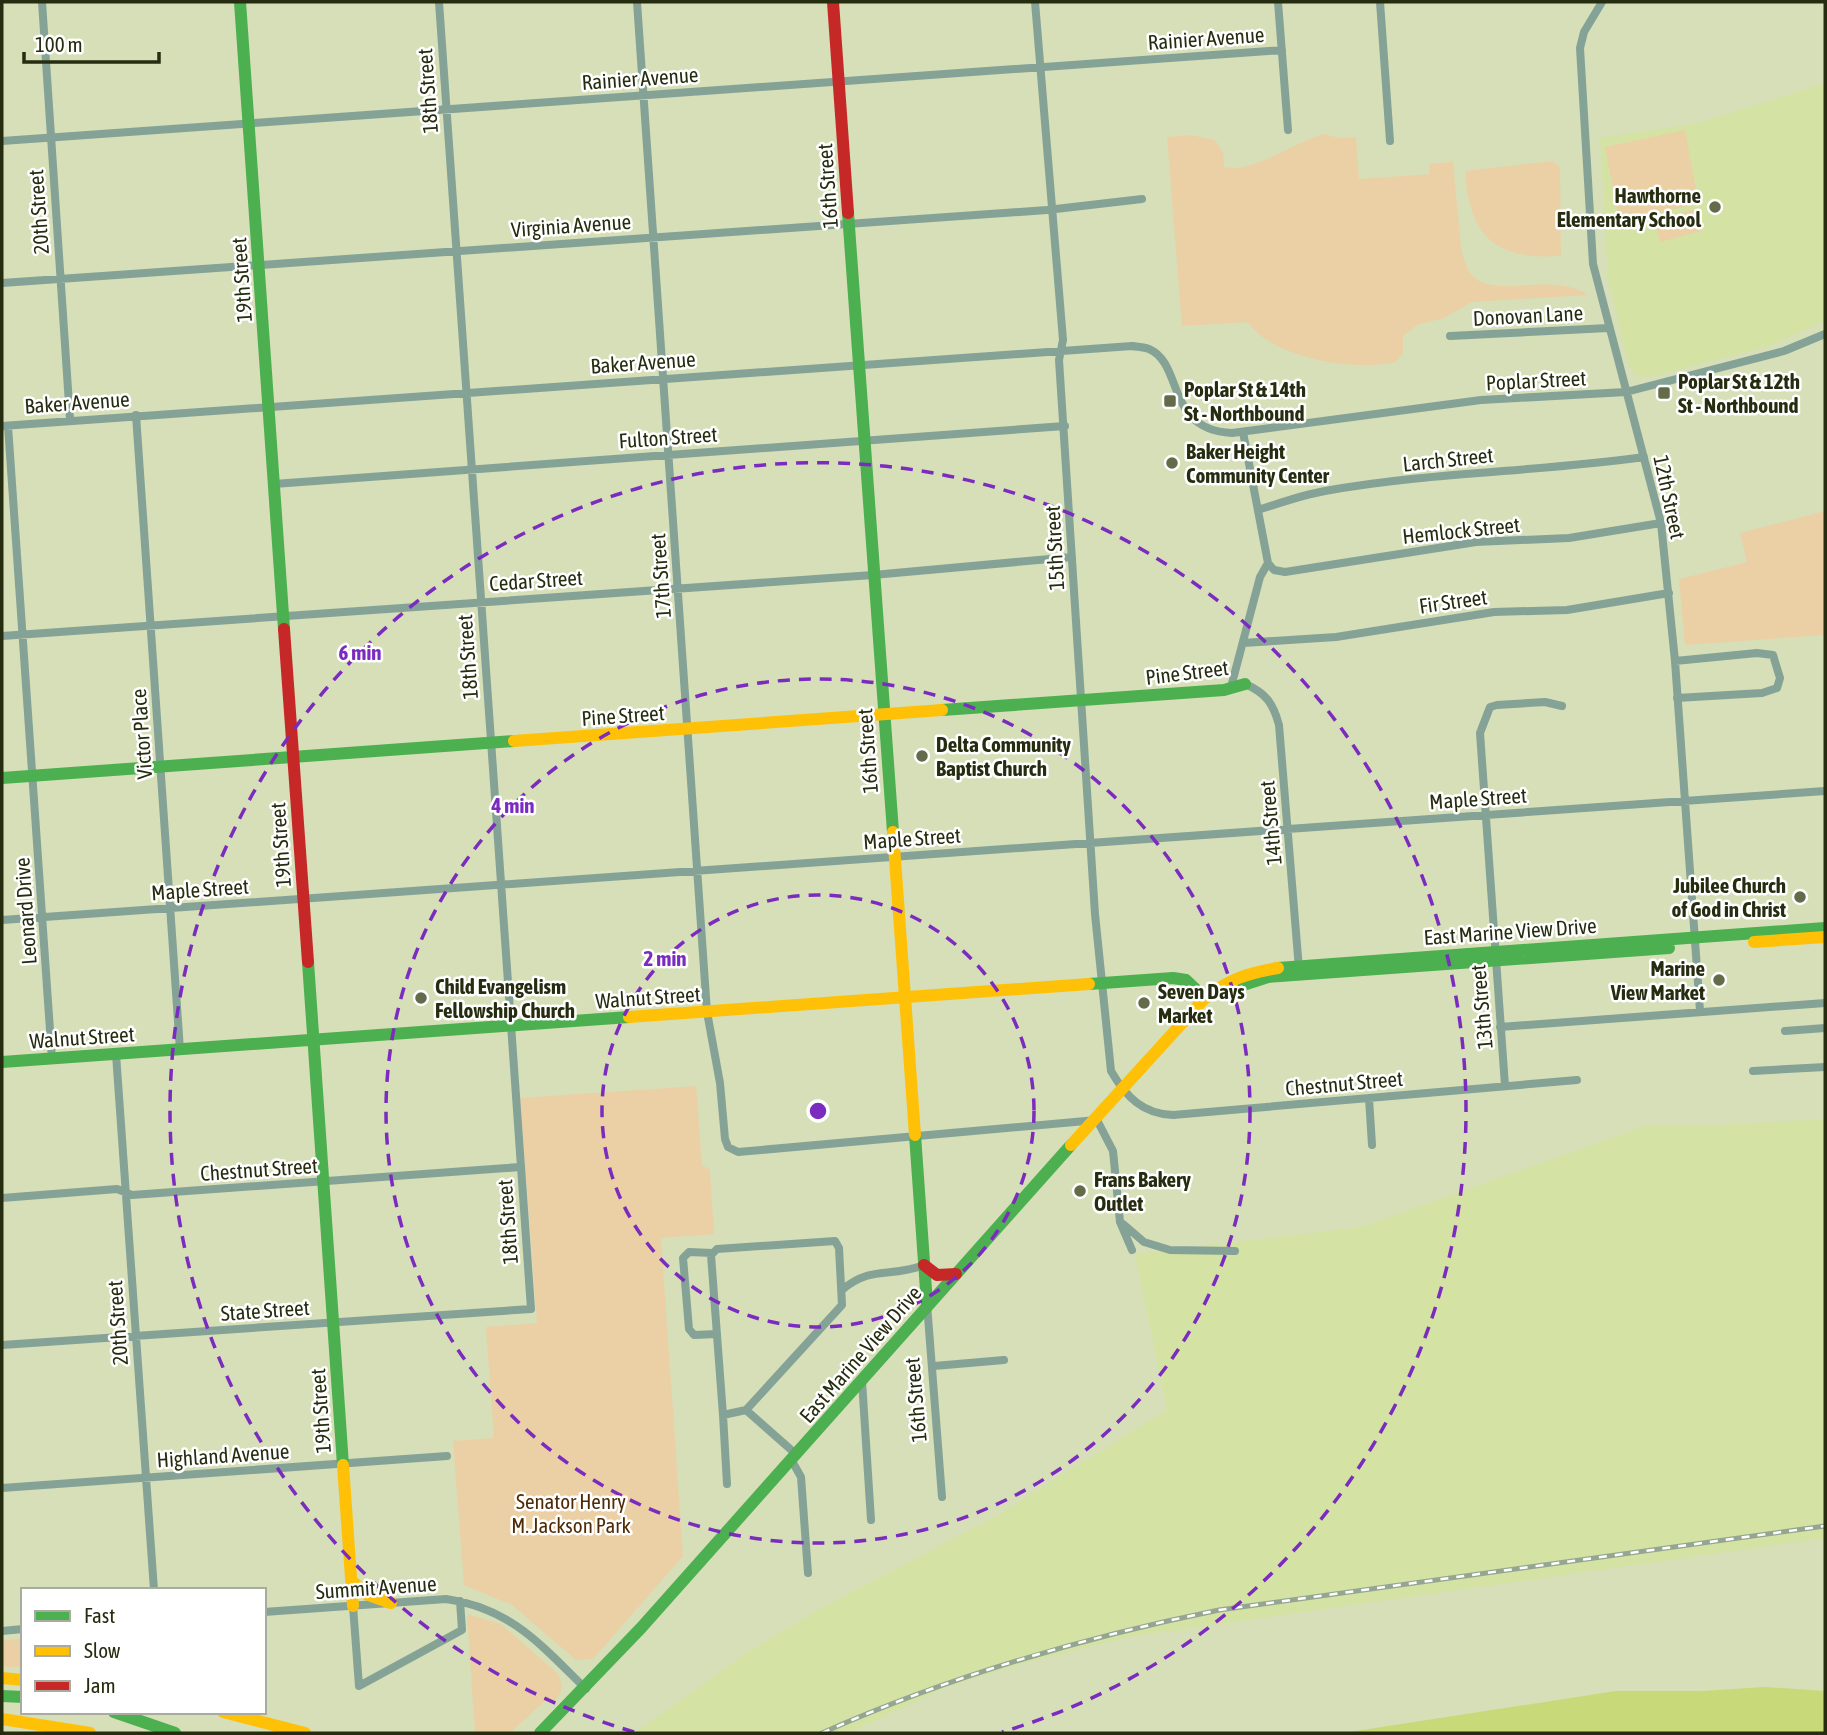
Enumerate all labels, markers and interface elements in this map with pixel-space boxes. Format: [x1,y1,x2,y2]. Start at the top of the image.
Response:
scale bar [24,21,159,65]
street label: Rainier Avenue [1147,22,1265,54]
text: 100 m [35,32,83,56]
street label: 18th Street [412,48,442,134]
street label: Rainier Avenue [581,62,699,94]
street label: 16th Street [812,143,842,229]
street label: 20th Street [23,169,53,255]
place label: Hawthorne Elementary School [1557,183,1701,231]
marker: Hawthorne Elementary School [1707,199,1723,215]
street label: Virginia Avenue [510,209,632,241]
street label: 19th Street [226,237,256,323]
street label: Donovan Lane [1472,300,1584,330]
street label: Baker Avenue [590,346,696,378]
street label: Poplar Street [1485,365,1587,395]
place label: Poplar St & 12th St - Northbound [1678,369,1800,417]
place label: Poplar St & 14th St - Northbound [1184,377,1306,425]
marker: Poplar St & 12th St - Northbound [1656,385,1672,401]
street label: Baker Avenue [24,386,130,418]
marker: Poplar St & 14th St - Northbound [1162,393,1178,409]
street label: Fulton Street [618,422,718,452]
place label: Baker Height Community Center [1186,439,1330,487]
street label: Larch Street [1401,442,1495,476]
street label: 12th Street [1649,453,1691,541]
marker: Baker Height Community Center [1164,455,1180,471]
street label: 15th Street [1040,505,1068,591]
street label: Hemlock Street [1401,512,1521,548]
street label: 17th Street [645,533,675,619]
street label: Cedar Street [488,565,584,595]
street label: Fir Street [1417,584,1489,618]
street label: 18th Street [452,614,482,700]
text: 6 min [339,640,381,664]
street label: Pine Street [1144,655,1230,689]
street label: Victor Place [126,688,156,780]
street label: Pine Street [581,700,665,730]
street label: 16th Street [852,708,882,794]
place label: Delta Community Baptist Church [936,732,1071,780]
marker: Delta Community Baptist Church [914,748,930,764]
street label: 14th Street [1254,780,1286,866]
street label: Maple Street [1428,783,1528,813]
text: 4 min [491,793,534,817]
street label: 19th Street [265,802,295,888]
street label: Maple Street [862,823,962,853]
street label: Leonard Drive [9,857,41,965]
place label: Jubilee Church of God in Christ [1672,873,1786,921]
street label: Maple Street [150,874,250,904]
marker: Jubilee Church of God in Christ [1792,889,1808,905]
street label: East Marine View Drive [1423,913,1597,949]
text: 2 min [644,946,686,970]
place label: Marine View Market [1610,956,1705,1004]
street label: 13th Street [1465,964,1497,1050]
marker: Marine View Market [1711,972,1727,988]
place label: Child Evangelism Fellowship Church [435,974,575,1022]
place label: Seven Days Market [1158,979,1245,1027]
street label: Walnut Street [595,981,701,1013]
marker: Child Evangelism Fellowship Church [413,990,429,1006]
marker: Seven Days Market [1136,995,1152,1011]
street label: Walnut Street [29,1021,135,1053]
street label: Chestnut Street [1284,1066,1404,1100]
centre of rings [806,1099,830,1123]
street label: Chestnut Street [199,1153,319,1185]
place label: Frans Bakery Outlet [1094,1167,1191,1215]
street label: 18th Street [492,1179,522,1265]
marker: Frans Bakery Outlet [1072,1183,1088,1199]
street label: 20th Street [102,1280,132,1366]
street label: East Marine View Drive [794,1281,926,1427]
street label: State Street [220,1295,310,1325]
street label: 16th Street [899,1357,931,1443]
street label: 19th Street [305,1368,335,1454]
street label: Highland Avenue [156,1438,290,1472]
park label: Senator Henry M. Jackson Park [511,1489,631,1537]
street label: Summit Avenue [315,1571,437,1603]
legend [21,1588,266,1714]
text: Fast [84,1603,115,1627]
text: Slow [84,1638,121,1662]
text: Jam [84,1673,116,1697]

